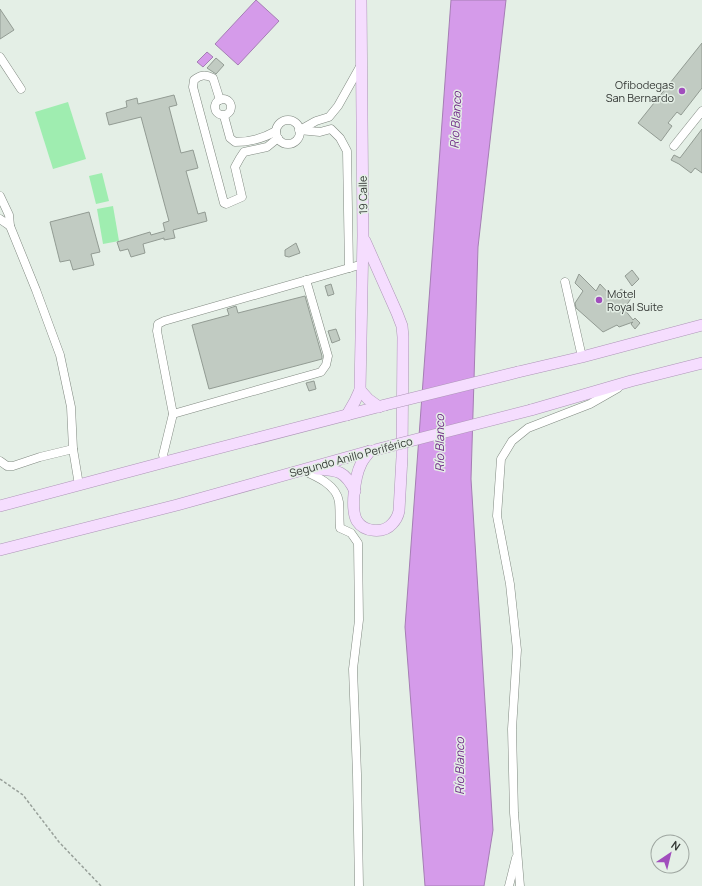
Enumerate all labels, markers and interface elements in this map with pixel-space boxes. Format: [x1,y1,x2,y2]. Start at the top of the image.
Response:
place label: Ofibodegas San Bernardo [606,77,674,105]
marker: Ofibodegas San Bernardo [677,86,687,96]
water label: Río Blanco [446,90,466,149]
street label: 19 Calle [355,175,370,215]
place label: Motel Royal Suite [607,286,664,314]
marker: Motel Royal Suite [594,295,604,305]
water label: Río Blanco [431,413,448,472]
street label: Segundo Anillo Periférico [288,433,415,480]
water label: Río Blanco [451,736,468,795]
north arrow [650,834,690,874]
text: N [668,837,684,854]

